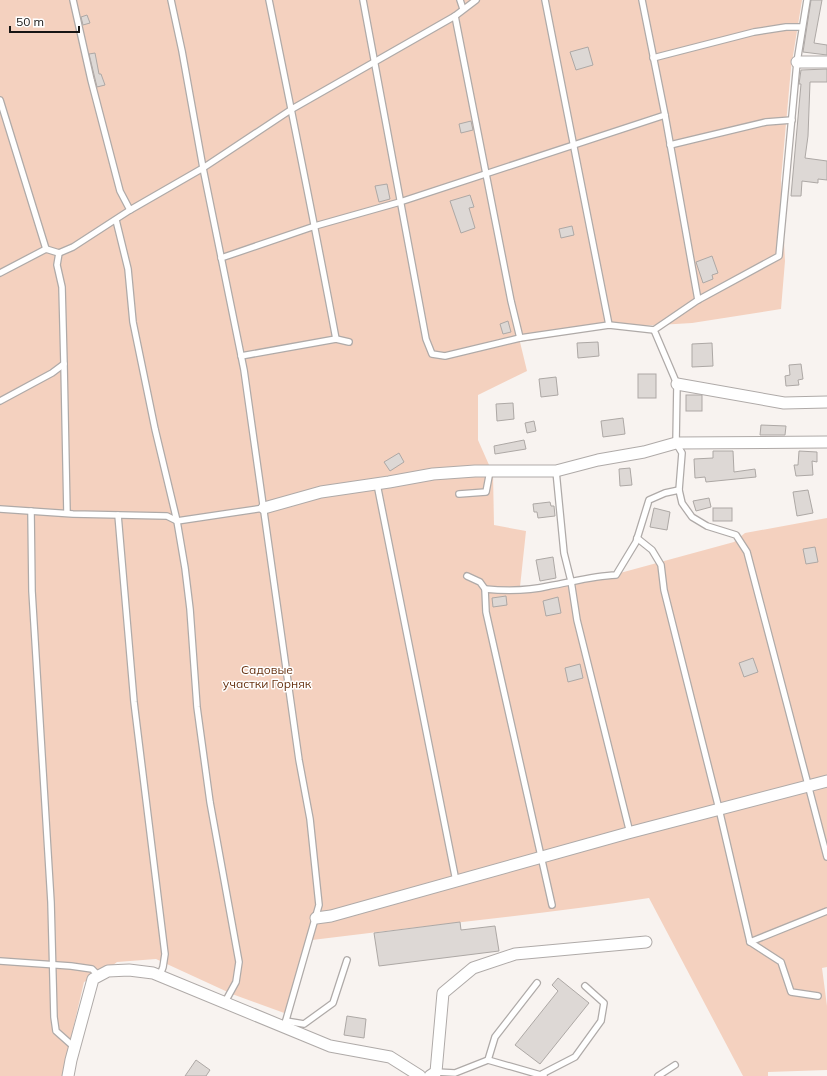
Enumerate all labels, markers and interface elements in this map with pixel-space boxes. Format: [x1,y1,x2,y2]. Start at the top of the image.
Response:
scale bar [10,8,79,34]
text: 50 m [16,14,44,29]
park label: Садовые участки Горняк [223,662,312,691]

